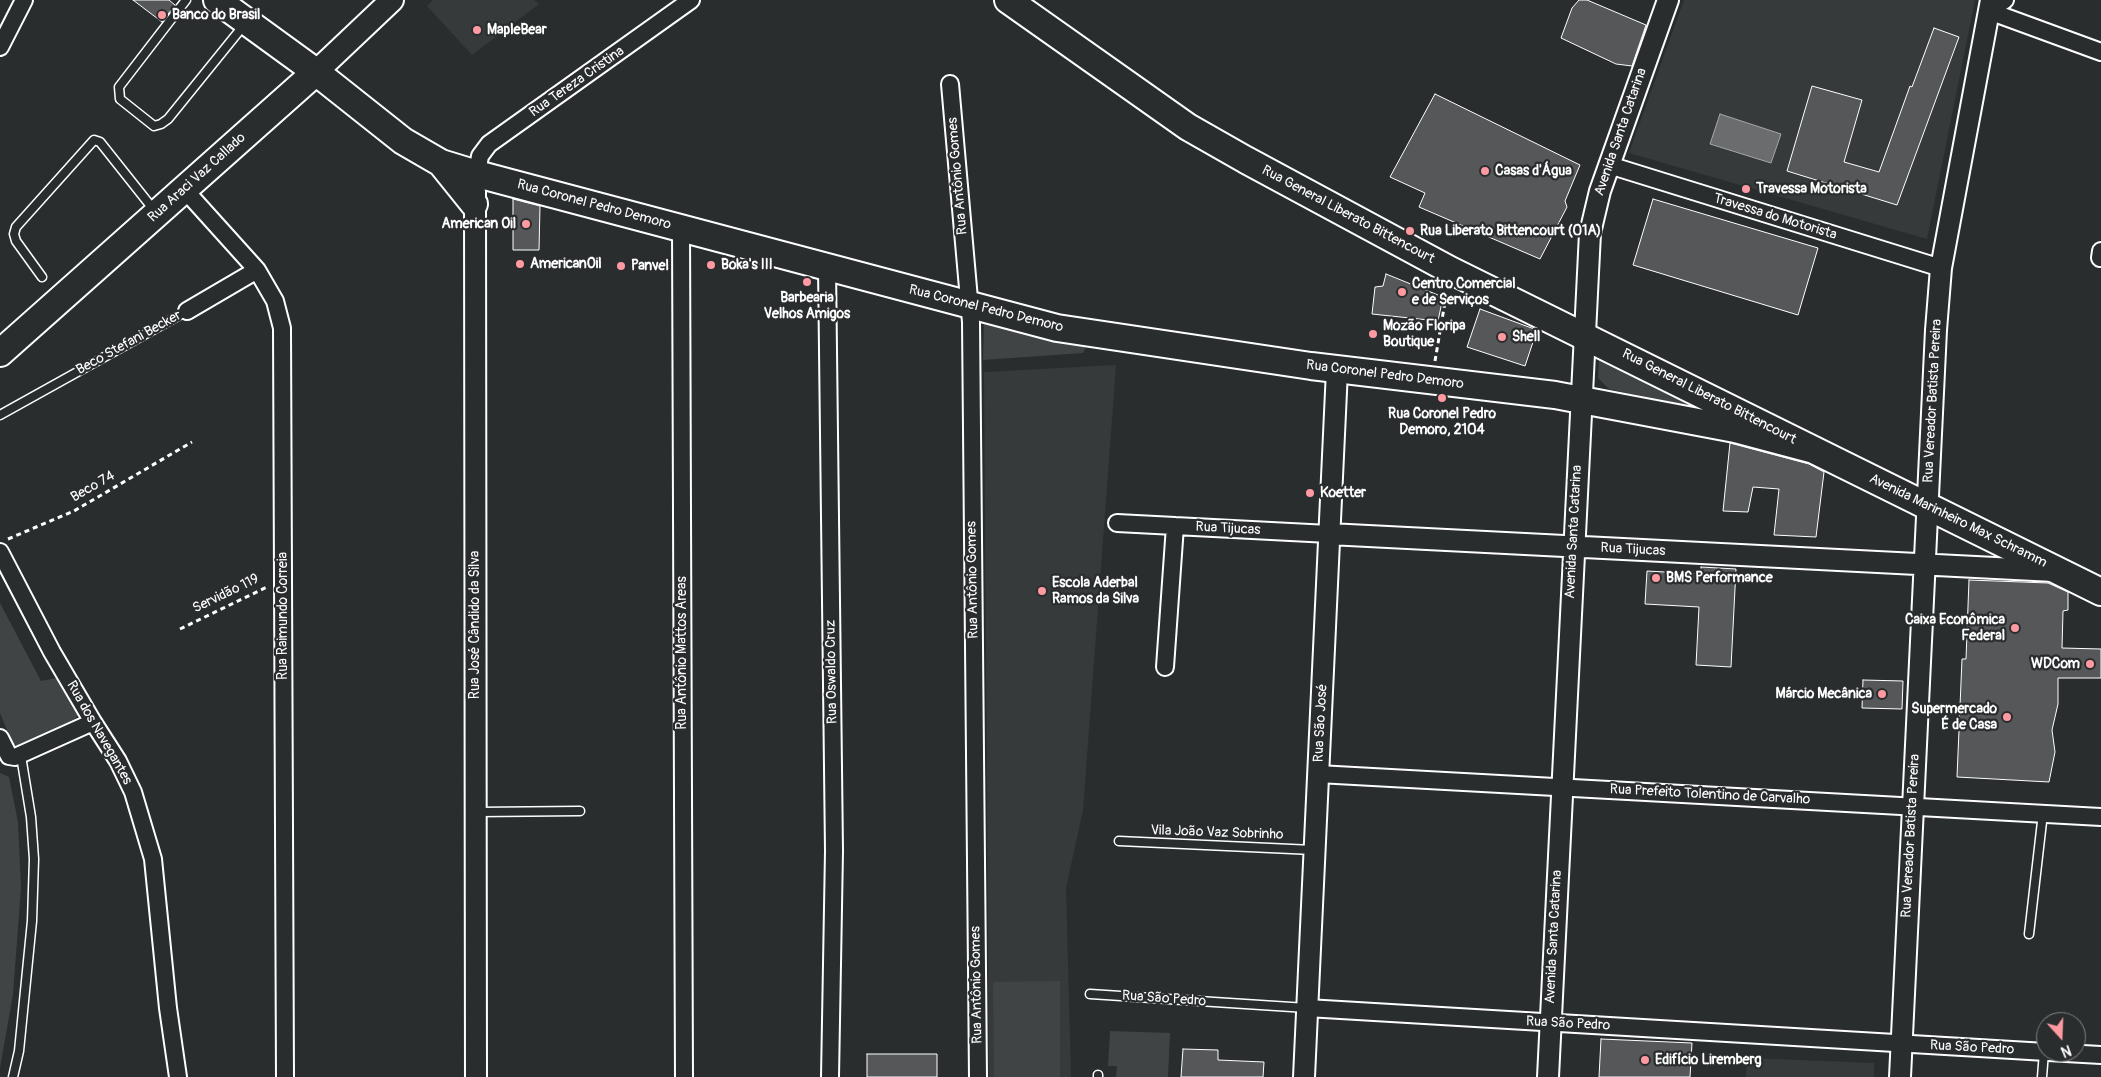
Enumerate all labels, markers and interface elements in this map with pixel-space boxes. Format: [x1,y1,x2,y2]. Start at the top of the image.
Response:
place label: Banco do Brasil [172,7,260,23]
marker: Banco do Brasil [156,9,168,21]
place label: MapleBear [487,22,547,38]
marker: MapleBear [471,24,483,36]
street label: Rua Tereza Cristina [526,43,628,121]
street label: Avenida Santa Catarina [1591,66,1651,198]
street label: Rua Antônio Gomes [944,117,972,235]
street label: Rua Araci Vaz Callado [145,130,249,226]
street label: Rua General Liberato Bittencourt [1259,162,1437,268]
place label: Casas d'Água [1495,163,1572,179]
marker: Casas d'Água [1479,165,1491,177]
street label: Rua Coronel Pedro Demoro [515,176,673,234]
place label: Travessa Motorista [1756,181,1867,197]
marker: Travessa Motorista [1740,183,1752,195]
street label: Travessa do Motorista [1711,190,1839,244]
place label: American Oil [441,216,516,232]
marker: American Oil [520,218,532,230]
place label: Rua Liberato Bittencourt (01A) [1420,223,1601,239]
marker: Rua Liberato Bittencourt (01A) [1404,225,1416,237]
place label: AmericanOil [530,256,601,272]
place label: Boka's III [721,257,773,273]
marker: AmericanOil [514,258,526,270]
place label: Panvel [631,258,669,274]
marker: Boka's III [705,259,717,271]
marker: Panvel [615,260,627,272]
marker: Barbearia Velhos Amigos [801,276,813,288]
place label: Centro Comercial e de Serviços [1412,276,1515,308]
street label: Rua Coronel Pedro Demoro [907,282,1065,336]
marker: Centro Comercial e de Serviços [1396,286,1408,298]
place label: Barbearia Velhos Amigos [764,290,850,322]
street label: Beco Stefani Becker [74,307,184,379]
place label: Mozão Floripa Boutique [1383,318,1466,351]
street label: Rua Vereador Batista Pereira [1920,319,1946,483]
marker: Mozão Floripa Boutique [1367,328,1379,340]
place label: Shell [1512,329,1540,345]
marker: Shell [1496,331,1508,343]
street label: Rua General Liberato Bittencourt [1619,346,1799,448]
street label: Rua Coronel Pedro Demoro [1305,357,1465,393]
marker: Rua Coronel Pedro Demoro, 2104 [1436,392,1448,404]
place label: Rua Coronel Pedro Demoro, 2104 [1388,406,1496,438]
street label: Avenida Santa Catarina [1562,465,1586,599]
street label: Beco 74 [68,468,118,506]
street label: Avenida Marinheiro Max Schramm [1866,471,2050,571]
place label: Koetter [1320,485,1366,501]
marker: Koetter [1304,487,1316,499]
street label: Rua Tijucas [1195,519,1261,539]
street label: Rua Antônio Gomes [964,521,982,639]
street label: Rua Tijucas [1600,540,1666,560]
street label: Rua José Cândido da Silva [467,551,483,699]
street label: Rua Raimundo Correia [275,552,291,680]
place label: BMS Performance [1666,570,1773,586]
street label: Servidão 119 [190,571,262,617]
marker: BMS Performance [1650,572,1662,584]
place label: Escola Aderbal Ramos da Silva [1052,575,1139,608]
street label: Rua Antônio Mattos Areas [674,576,690,730]
marker: Escola Aderbal Ramos da Silva [1036,585,1048,597]
place label: Caixa Econômica Federal [1905,612,2005,644]
street label: Rua Oswaldo Cruz [823,620,841,724]
marker: Caixa Econômica Federal [2009,622,2021,634]
place label: WDCom [2031,656,2080,672]
marker: WDCom [2084,658,2096,670]
street label: Rua dos Navegantes [62,678,136,788]
street label: Rua São José [1311,683,1331,763]
place label: Márcio Mecânica [1776,686,1872,702]
marker: Márcio Mecânica [1876,688,1888,700]
place label: Supermercado É de Casa [1911,701,1997,734]
marker: Supermercado É de Casa [2001,711,2013,723]
street label: Rua Vereador Batista Pereira [1898,754,1924,918]
street label: Rua Prefeito Tolentino de Carvalho [1609,781,1811,809]
street label: Vila João Vaz Sobrinho [1150,822,1284,844]
street label: Avenida Santa Catarina [1542,870,1566,1004]
street label: Rua Antônio Gomes [968,926,986,1044]
street label: Rua São Pedro [1121,988,1207,1010]
north arrow [2036,1012,2086,1062]
street label: Rua São Pedro [1525,1013,1611,1035]
street label: Rua São Pedro [1929,1037,2015,1059]
text: N [2059,1041,2073,1060]
place label: Edifício Liremberg [1655,1052,1762,1068]
marker: Edifício Liremberg [1639,1054,1651,1066]

